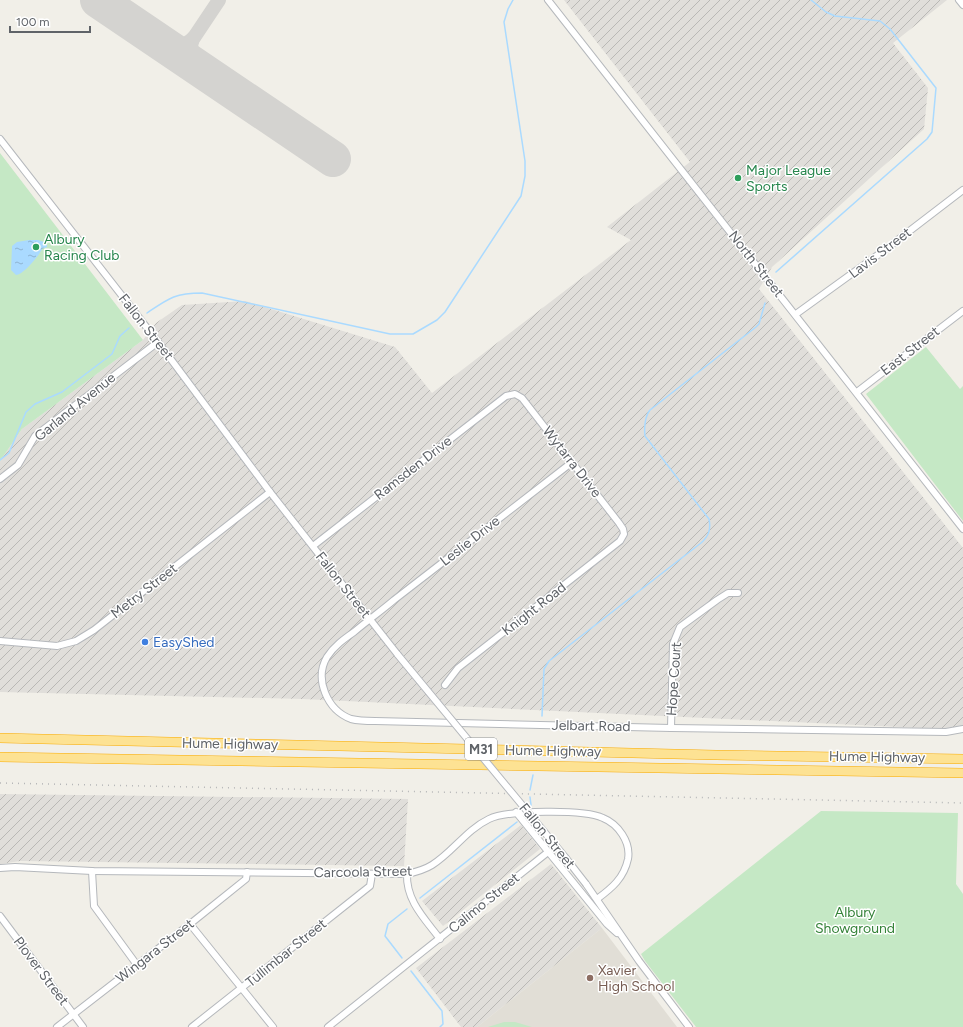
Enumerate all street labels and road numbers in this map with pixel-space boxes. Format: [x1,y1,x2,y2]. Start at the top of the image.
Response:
street label: Lavis Street [845,224,915,282]
street label: North Street [725,227,787,301]
street label: Fallon Street [115,290,177,364]
street label: East Street [877,323,943,379]
street label: Garland Avenue [31,369,119,445]
street label: Wytarra Drive [539,423,605,501]
street label: Ramsden Drive [371,432,455,504]
street label: Leslie Drive [437,512,504,570]
street label: Fallon Street [312,548,374,622]
street label: Metry Street [107,560,181,622]
street label: Knight Road [499,579,569,639]
street label: Hope Court [663,641,685,717]
street label: Jelbart Road [551,717,631,735]
street label: Hume Highway [182,735,279,753]
road number: M31 [465,738,497,760]
street label: Hume Highway [505,742,602,760]
street label: Hume Highway [829,748,926,766]
street label: Fallon Street [515,800,579,872]
street label: Carcoola Street [314,863,412,881]
street label: Calimo Street [445,869,523,937]
street label: Wingara Street [113,915,197,987]
street label: Tullimbar Street [242,915,330,991]
street label: Plover Street [10,933,72,1009]

